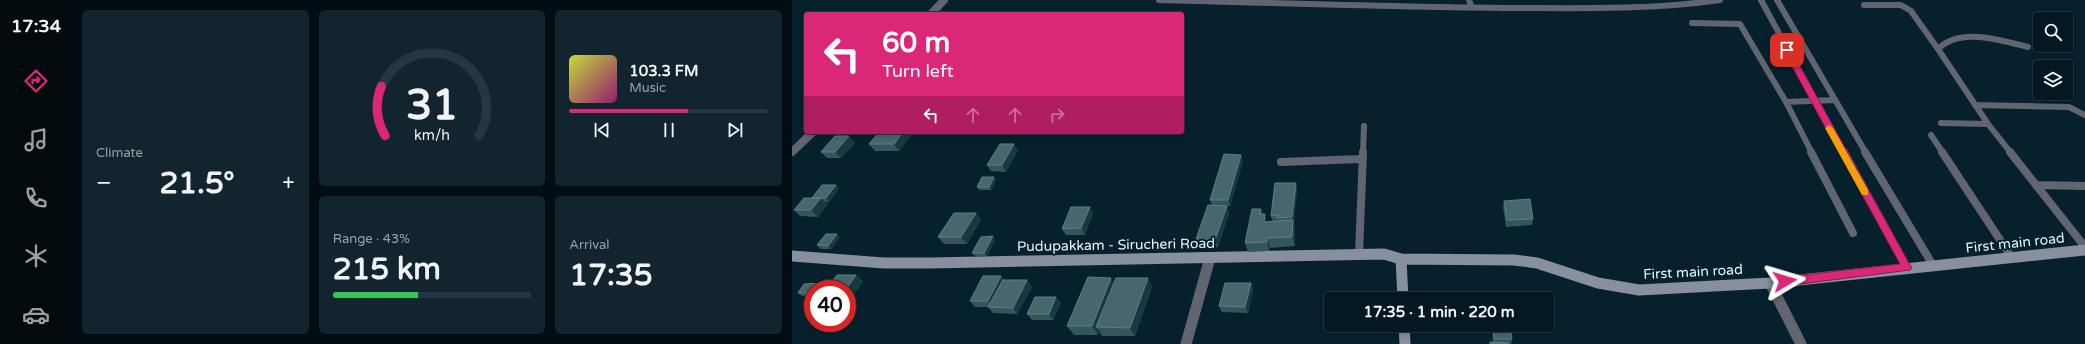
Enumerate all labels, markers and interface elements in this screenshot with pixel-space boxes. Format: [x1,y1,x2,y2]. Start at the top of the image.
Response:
map controls [2033,12,2073,100]
button: search [2033,12,2073,52]
text: 17:34 [11,15,61,37]
text: 60 m [882,26,950,60]
icon: left [816,28,868,80]
pin [1770,33,1804,67]
icon: arrive [1776,39,1798,61]
text: Turn left [882,60,954,82]
button: layers [2033,60,2073,100]
text: 103.3 FM [629,62,698,80]
icon: directions [22,67,50,95]
text: Music [629,80,666,96]
text: 31 [406,81,458,131]
icon: left [920,104,942,126]
icon: ahead [962,104,984,126]
icon: ahead [1004,104,1026,126]
icon: right [1046,104,1068,126]
icon: previous [591,119,613,141]
icon: pause [658,119,680,141]
icon: next [724,119,746,141]
icon: music [22,126,50,154]
text: km/h [414,126,450,143]
text: Climate [96,145,143,161]
text: 21.5° [159,165,235,202]
text: − [96,170,112,196]
text: + [282,170,295,196]
icon: phone [22,184,50,212]
street label: First main road [1965,229,2065,257]
text: Range · 43% [333,231,410,247]
street label: Pudupakkam - Sirucheri Road [1017,235,1215,255]
text: Arrival [569,237,610,253]
icon: climate [22,242,50,270]
text: 215 km [333,251,441,288]
text: 17:35 [569,257,653,294]
position arrow [1764,260,1806,302]
street label: First main road [1643,261,1743,283]
speed limit sign: 40 [804,280,856,332]
icon: car [22,301,50,329]
text: 17:35 · 1 min · 220 m [1364,303,1514,321]

